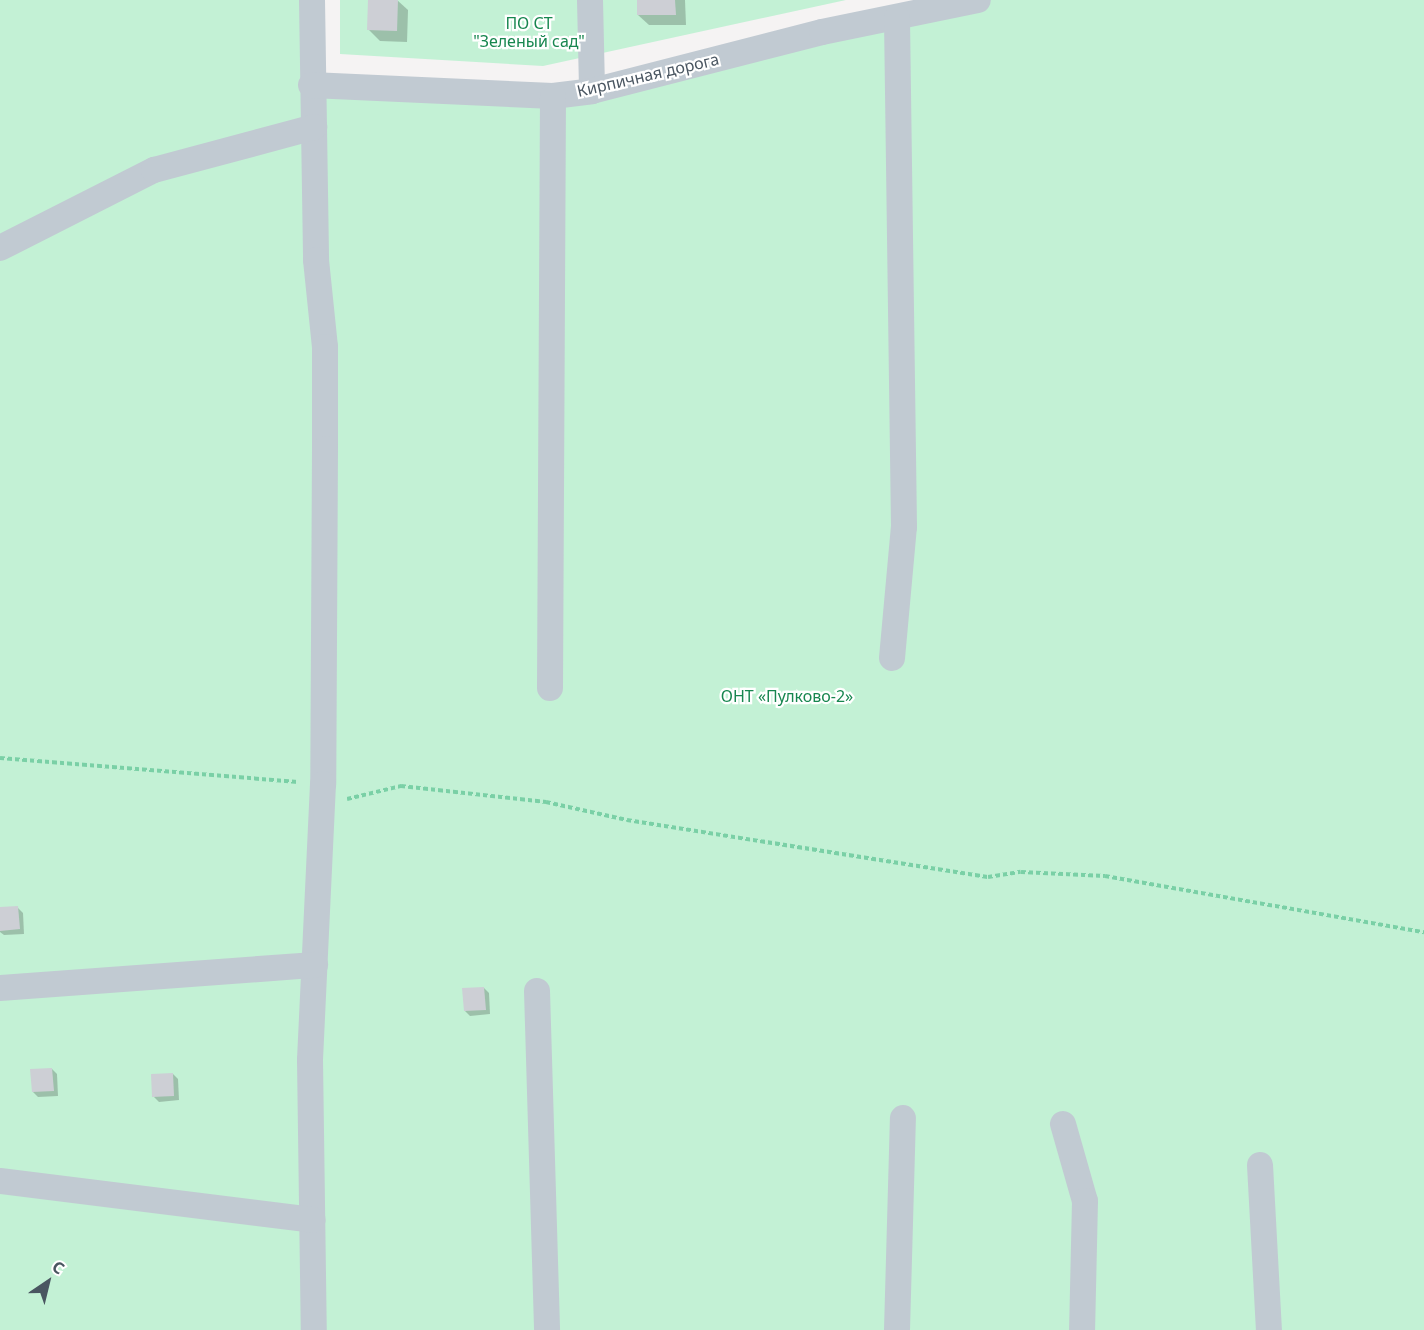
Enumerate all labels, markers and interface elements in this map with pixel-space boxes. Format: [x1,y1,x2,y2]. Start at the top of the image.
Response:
park label: ПО СТ "Зеленый сад" [473,13,585,51]
street label: Кирпичная дорога [575,49,721,101]
park label: ОНТ «Пулково-2» [721,686,853,706]
north arrow [18,1252,78,1312]
text: С [48,1255,69,1279]

